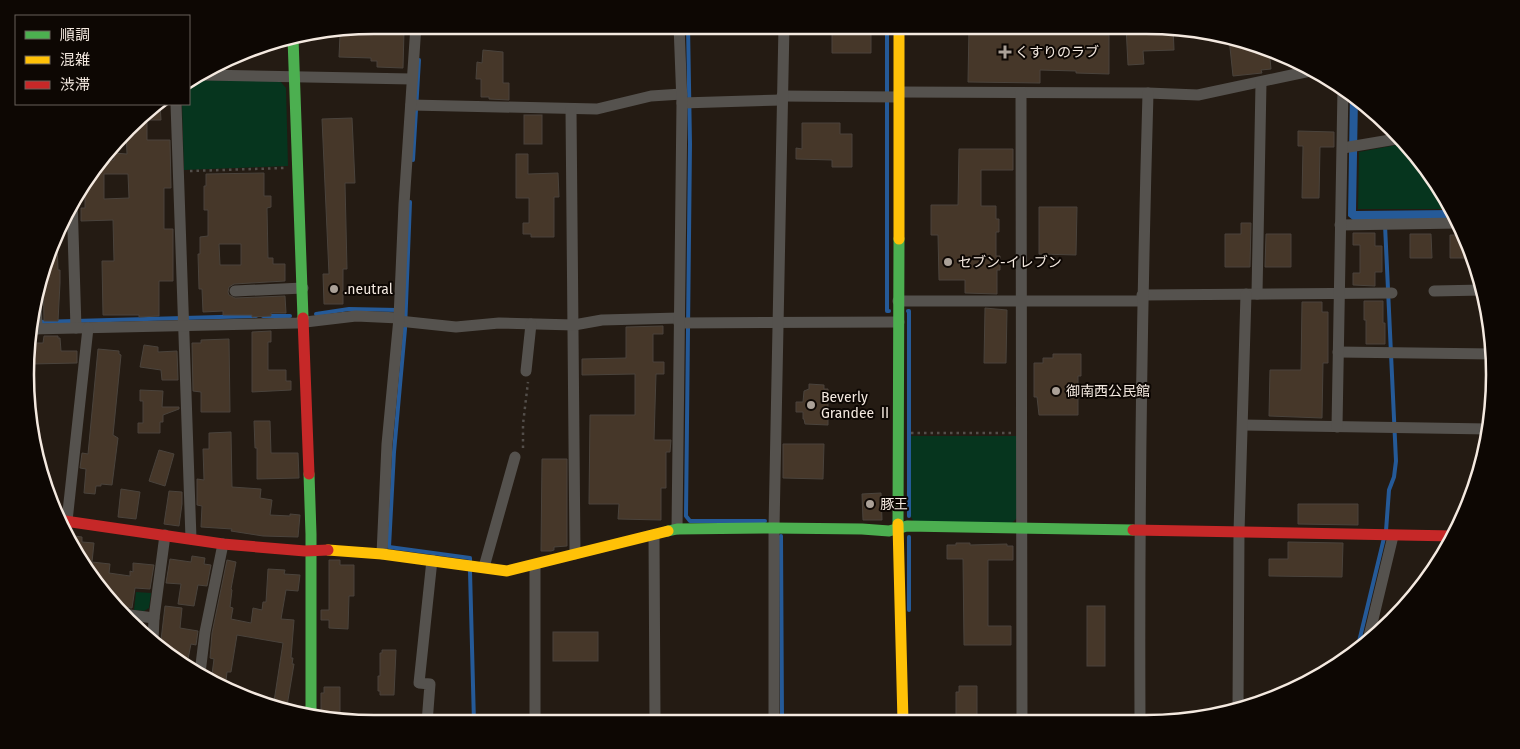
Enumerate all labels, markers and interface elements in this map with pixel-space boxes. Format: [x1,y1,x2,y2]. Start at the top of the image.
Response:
legend [15,15,190,105]
text: 順調 [60,26,90,44]
place label: くすりのラブ [1015,44,1099,61]
marker: くすりのラブ [999,46,1011,58]
text: 混雑 [60,51,90,69]
text: 渋滞 [60,76,90,94]
place label: セブン-イレブン [958,254,1062,271]
marker: セブン-イレブン [942,256,954,268]
place label: .neutral [344,281,393,298]
marker: .neutral [328,283,340,295]
place label: 御南西公民館 [1066,383,1150,400]
marker: 御南西公民館 [1050,385,1062,397]
place label: Beverly Grandee Ⅱ [821,389,892,422]
marker: Beverly Grandee Ⅱ [805,399,817,411]
place label: 豚王 [880,496,908,513]
marker: 豚王 [864,498,876,510]

